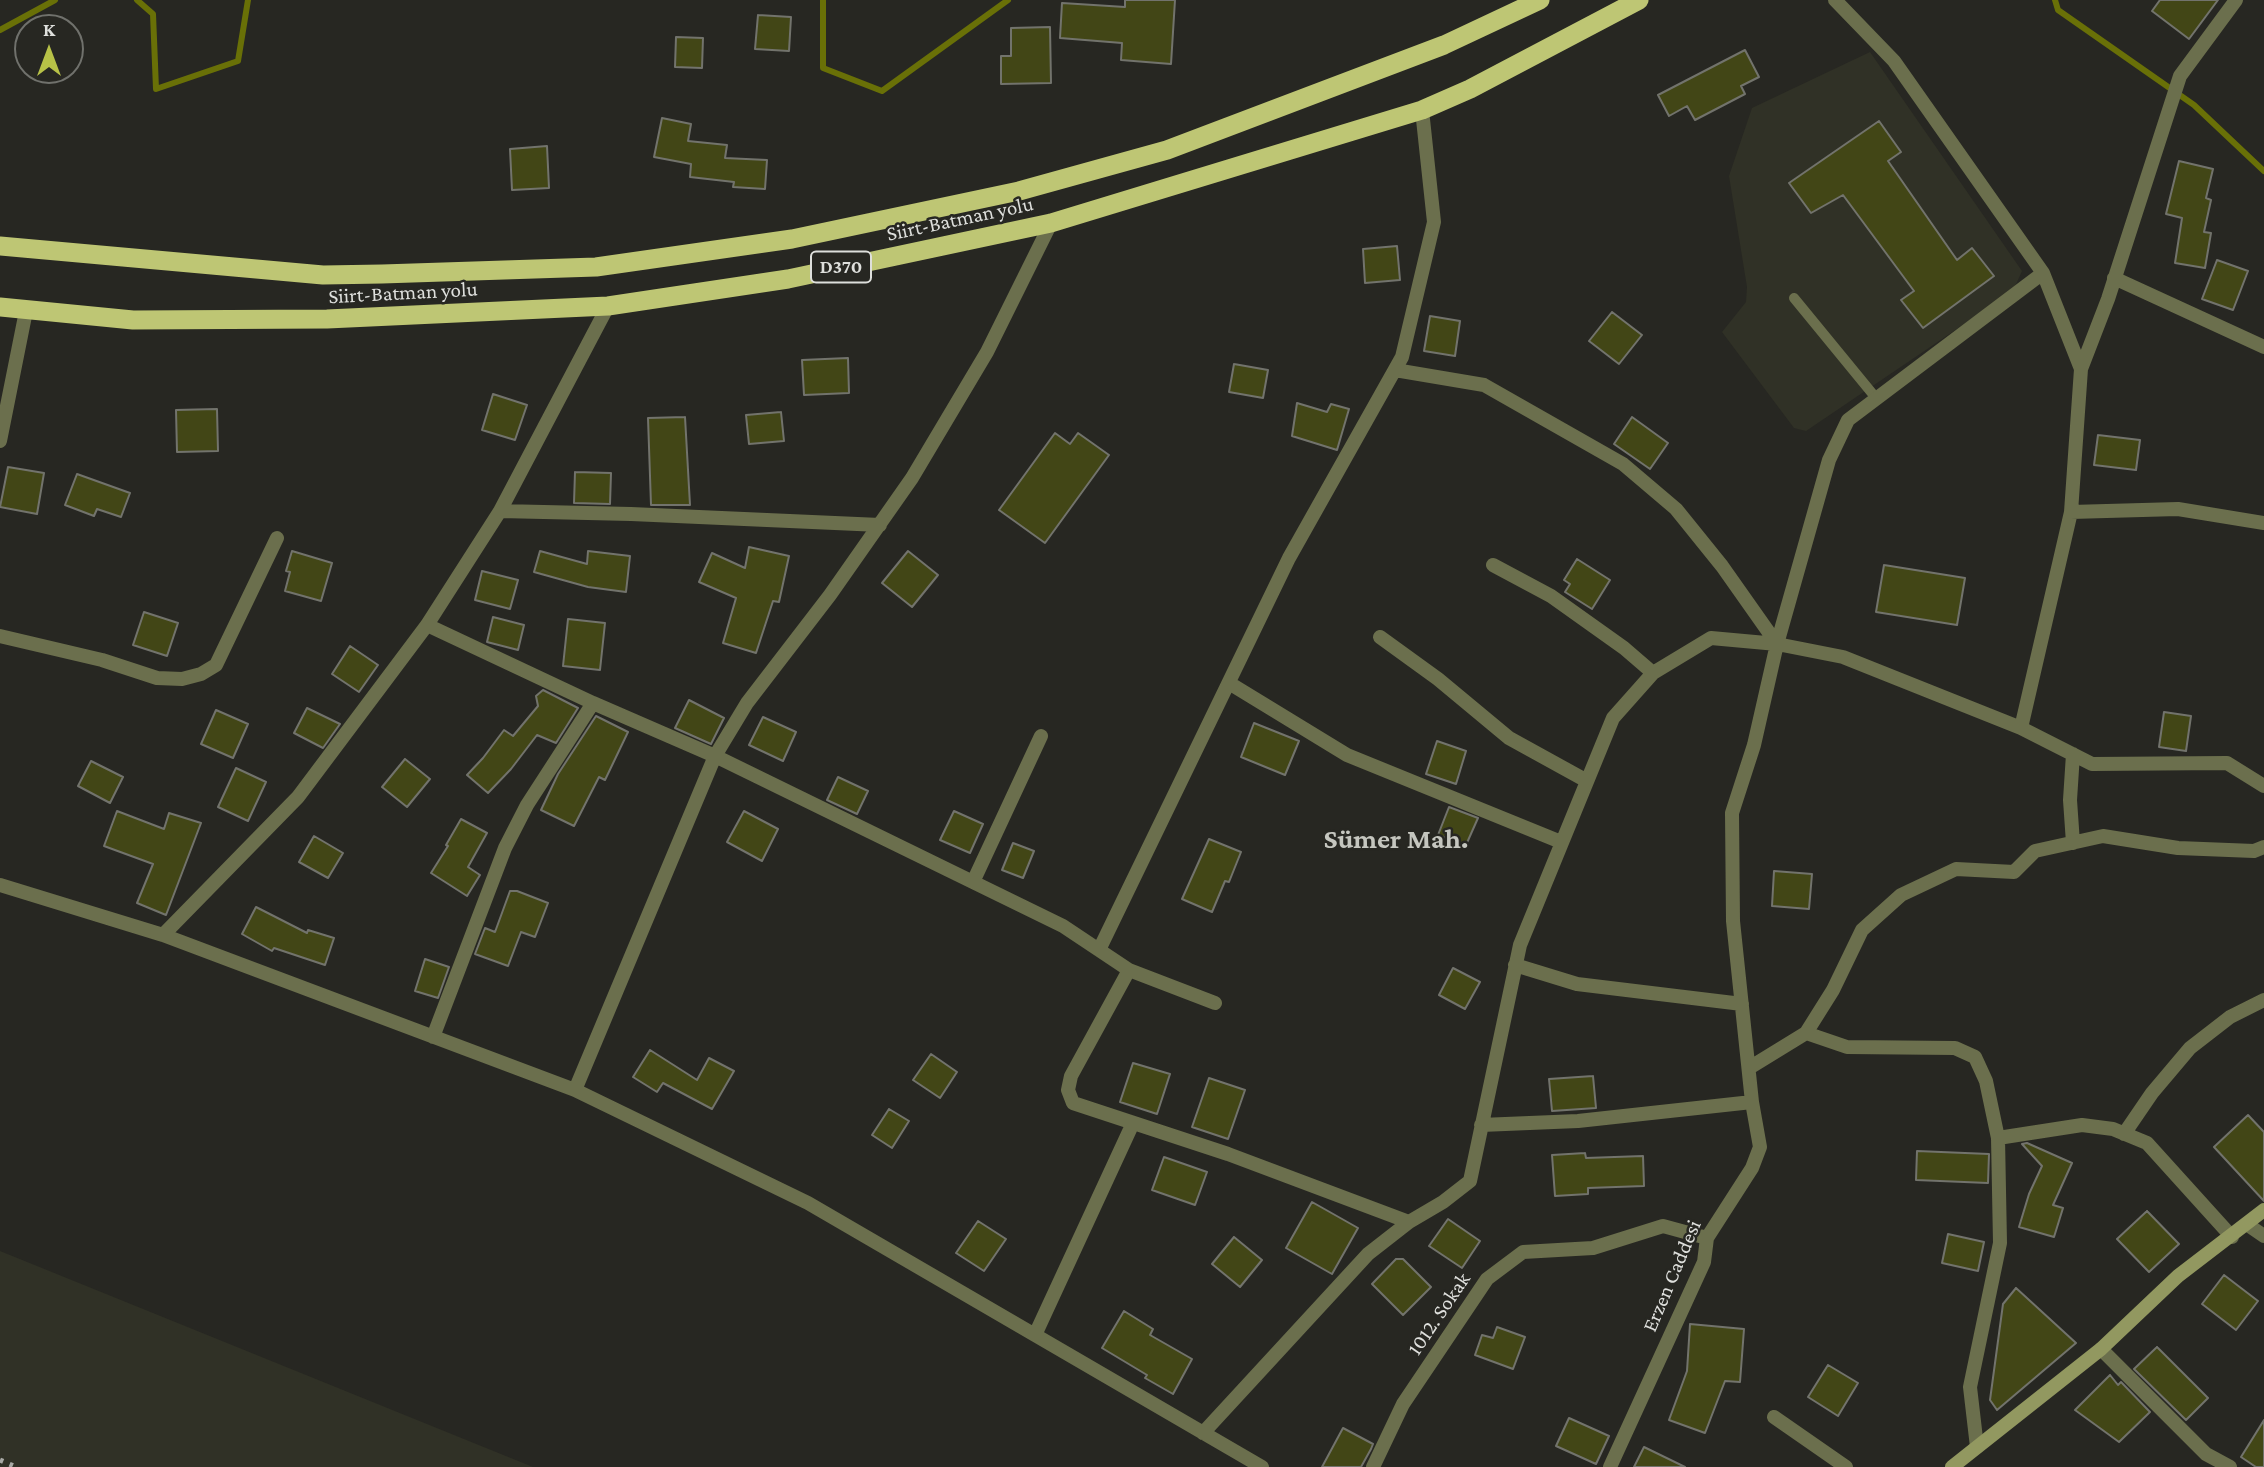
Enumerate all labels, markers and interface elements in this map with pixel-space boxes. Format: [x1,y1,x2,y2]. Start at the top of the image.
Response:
north arrow [14,14,84,84]
text: K [43,19,55,40]
street label: Siirt-Batman yolu [884,191,1036,247]
road number: D370 [811,252,871,282]
street label: Siirt-Batman yolu [328,277,478,309]
district label: Sümer Mah. [1323,822,1469,856]
street label: Erzen Caddesi [1637,1216,1707,1336]
street label: 1012. Sokak [1402,1268,1476,1360]

